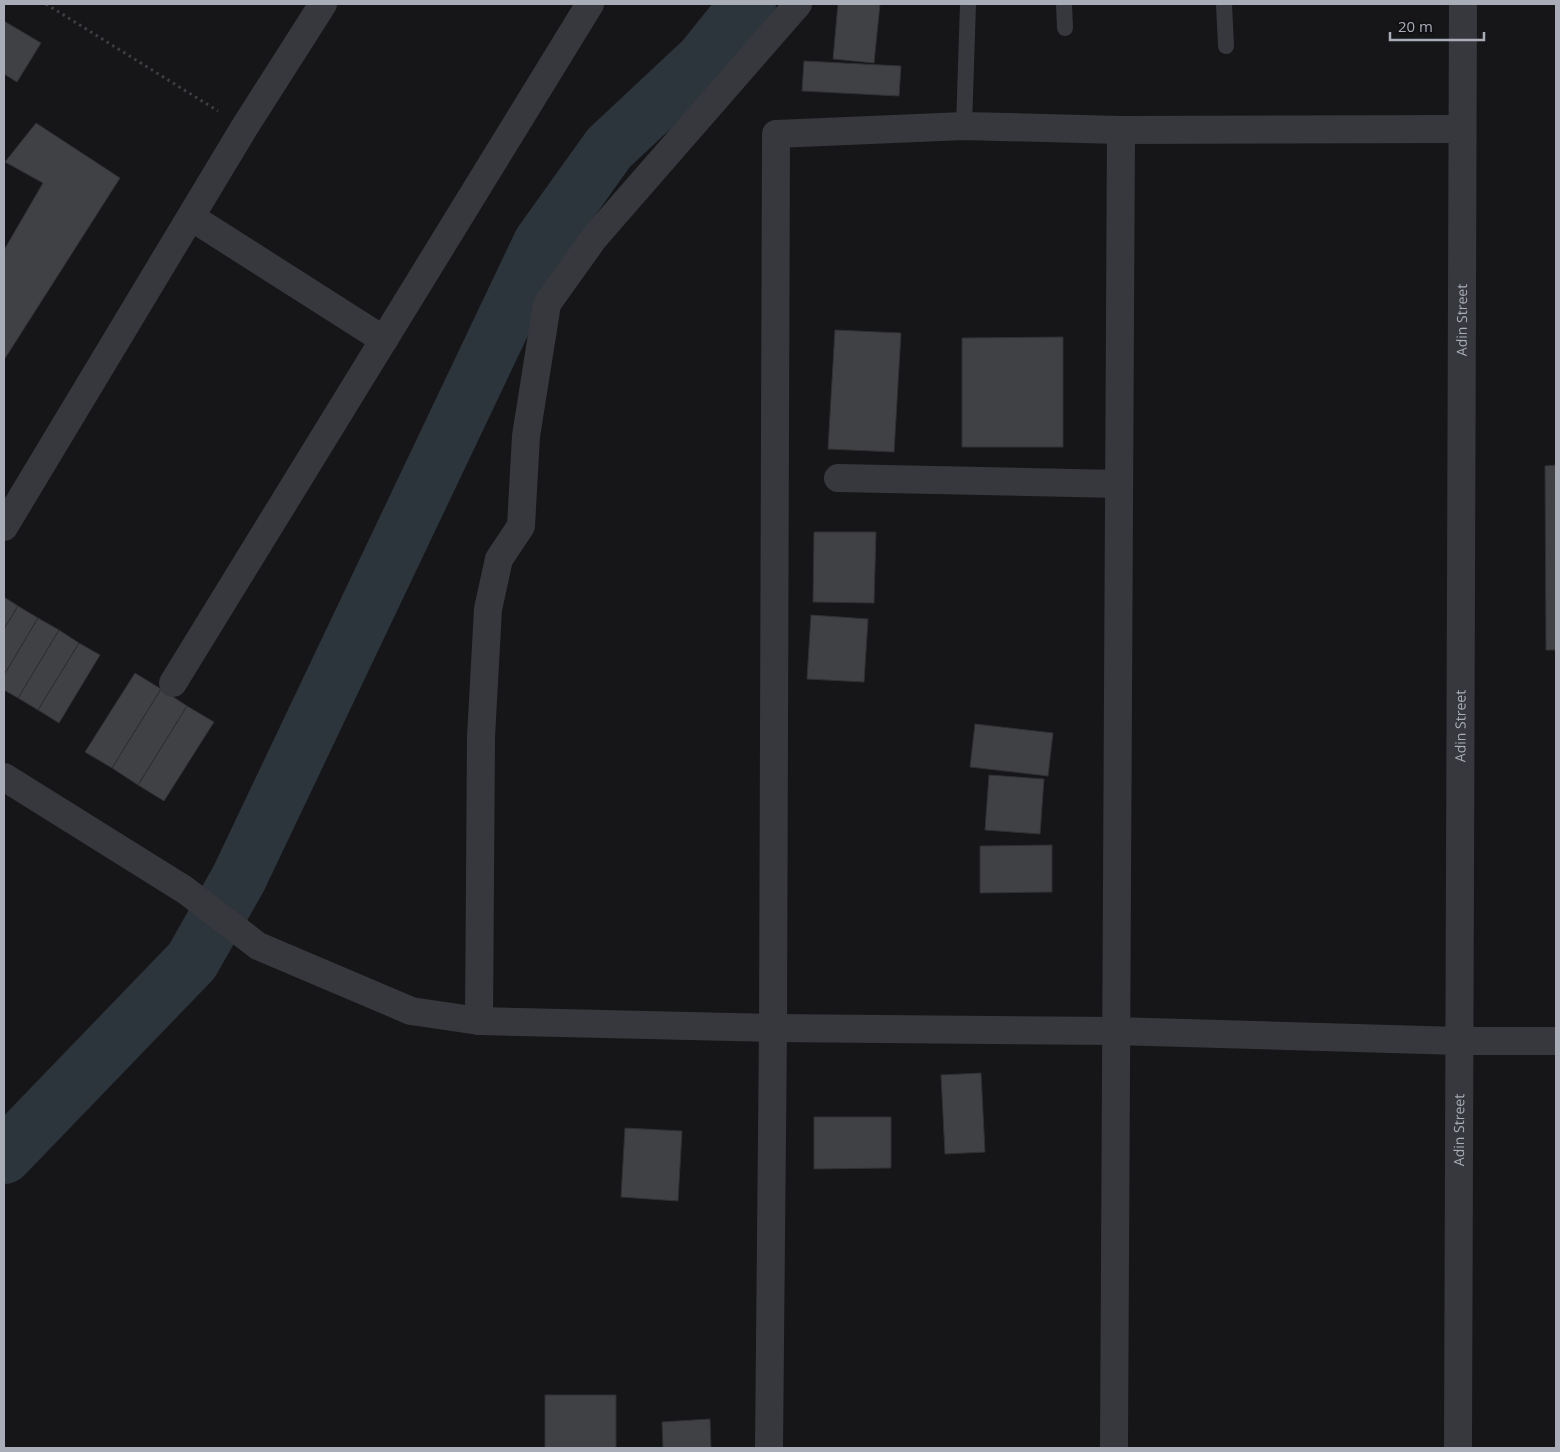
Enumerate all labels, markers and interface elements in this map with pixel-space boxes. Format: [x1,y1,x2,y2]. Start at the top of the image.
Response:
scale bar [1390,10,1484,42]
text: 20 m [1398,16,1433,36]
street label: Adin Street [1452,284,1471,356]
street label: Adin Street [1450,690,1470,762]
street label: Adin Street [1449,1094,1468,1166]

